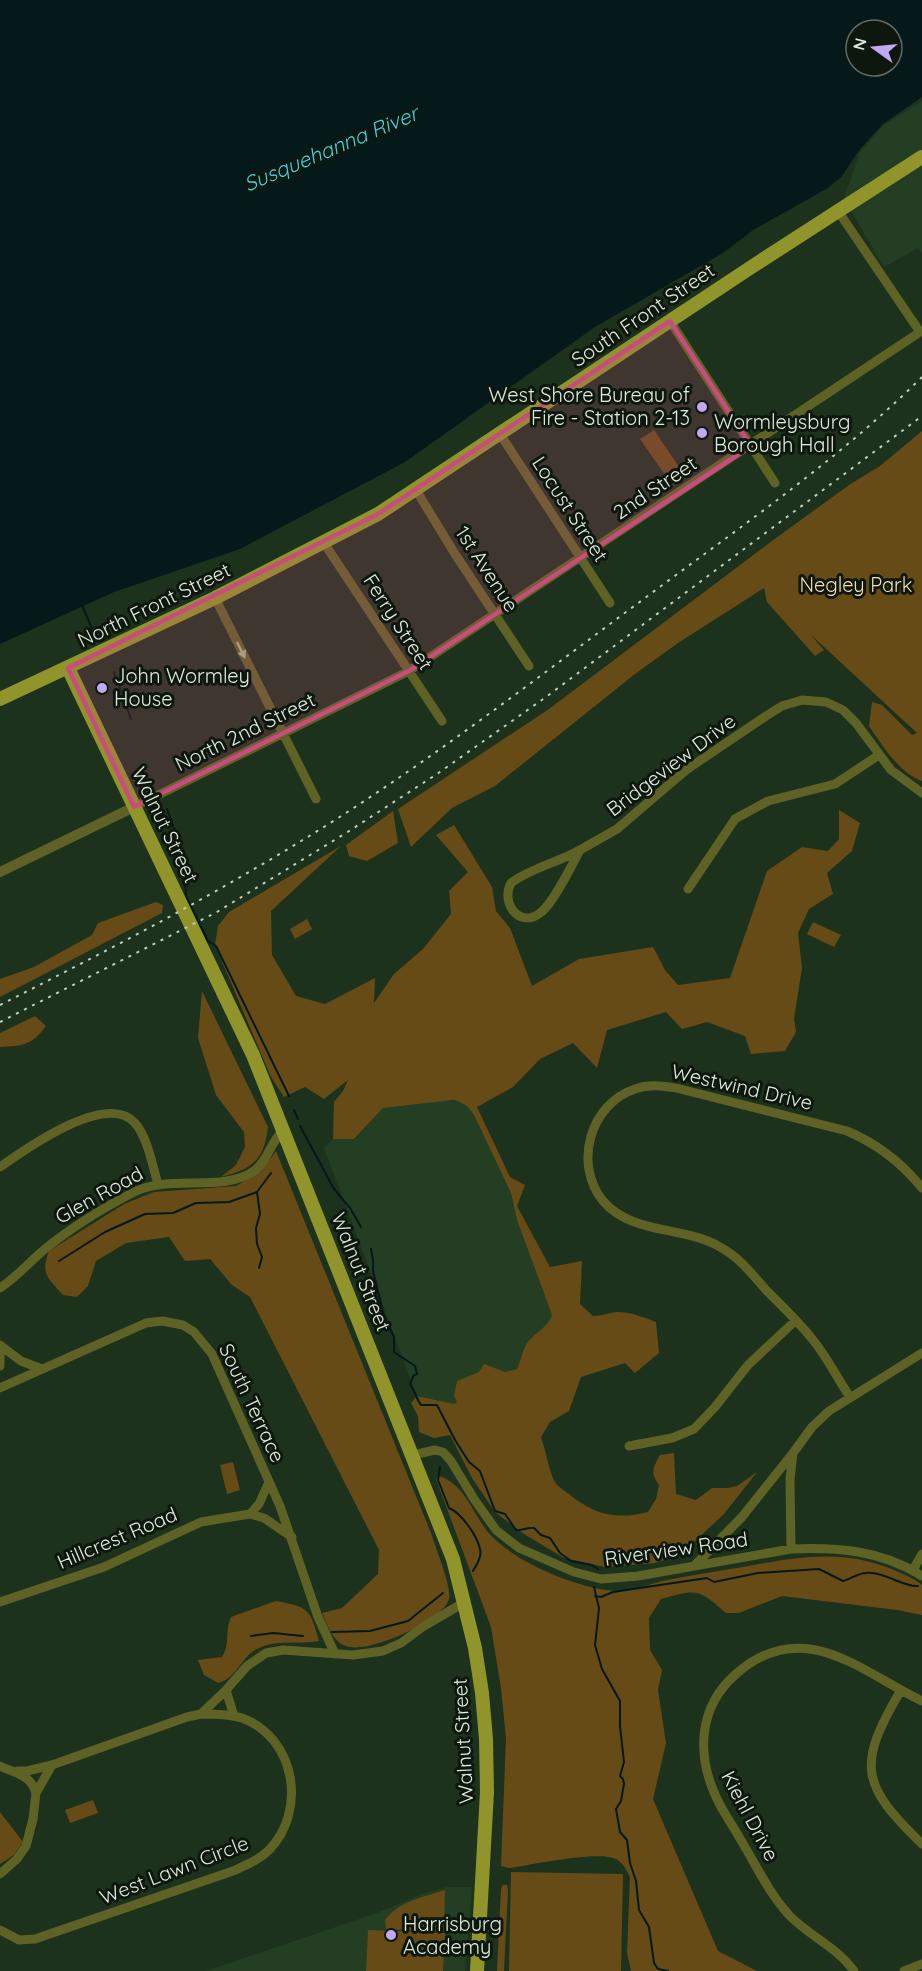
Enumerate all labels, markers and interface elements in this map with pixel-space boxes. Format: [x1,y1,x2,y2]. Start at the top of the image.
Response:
north arrow [844,18,904,78]
text: N [848,36,871,52]
water label: Susquehanna River [239,98,424,197]
street label: South Front Street [566,257,719,372]
place label: West Shore Bureau of Fire - Station 2-13 [488,382,690,430]
marker: West Shore Bureau of Fire - Station 2-13 [695,400,709,414]
place label: Wormleysburg Borough Hall [714,409,851,457]
marker: Wormleysburg Borough Hall [695,426,709,440]
street label: Locust Street [527,451,614,566]
street label: 2nd Street [608,451,701,524]
street label: 1st Avenue [450,521,524,616]
street label: North Front Street [73,557,234,652]
street label: Ferry Street [358,569,439,675]
park label: Negley Park [800,572,913,597]
one-way arrow [237,642,246,659]
place label: John Wormley House [114,663,250,711]
marker: John Wormley House [95,681,109,695]
street label: North 2nd Street [171,687,319,776]
street label: Bridgeview Drive [601,708,740,821]
street label: Walnut Street [127,763,204,887]
street label: Westwind Drive [669,1058,815,1115]
street label: Glen Road [51,1160,147,1229]
street label: Walnut Street [326,1209,397,1335]
street label: South Terrace [214,1339,291,1466]
street label: Hillcrest Road [53,1501,181,1574]
street label: Riverview Road [603,1526,749,1571]
street label: Walnut Street [447,1677,478,1804]
street label: Kiehl Drive [716,1766,785,1865]
street label: West Lawn Circle [96,1830,252,1909]
place label: Harrisburg Academy [403,1911,502,1959]
marker: Harrisburg Academy [384,1928,398,1942]

